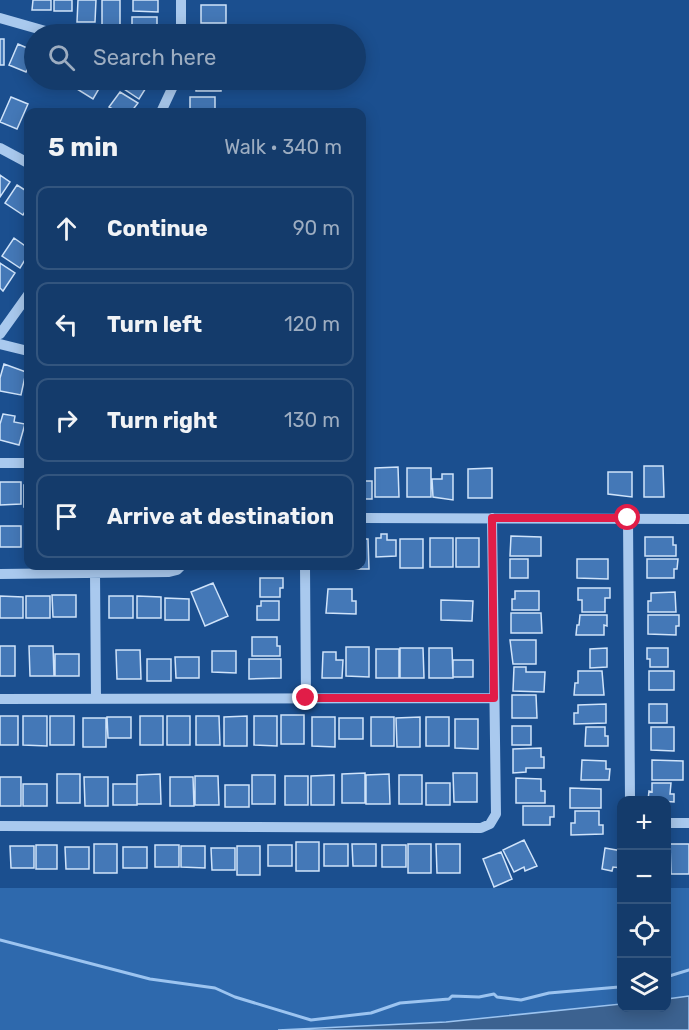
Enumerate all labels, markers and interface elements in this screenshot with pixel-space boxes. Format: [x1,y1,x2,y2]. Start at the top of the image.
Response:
search box [24,24,366,90]
icon: search [45,41,78,74]
text: Search here [93,44,216,71]
text: 5 min [48,132,118,163]
text: Walk · 340 m [224,135,342,159]
icon: ahead [50,212,83,245]
text: Continue [107,215,208,242]
text: 90 m [293,216,340,240]
icon: left [50,308,83,341]
text: Turn left [107,311,202,338]
text: 120 m [284,312,340,336]
icon: right [50,404,83,437]
text: Turn right [107,407,217,434]
text: 130 m [284,408,340,432]
icon: arrive [50,500,83,533]
text: Arrive at destination [107,503,334,530]
route start [614,504,640,530]
route end [292,684,318,710]
map controls [617,796,671,1012]
button: + [617,796,671,850]
button: − [617,850,671,904]
button: locate [617,904,671,958]
button: layers [617,958,671,1012]

